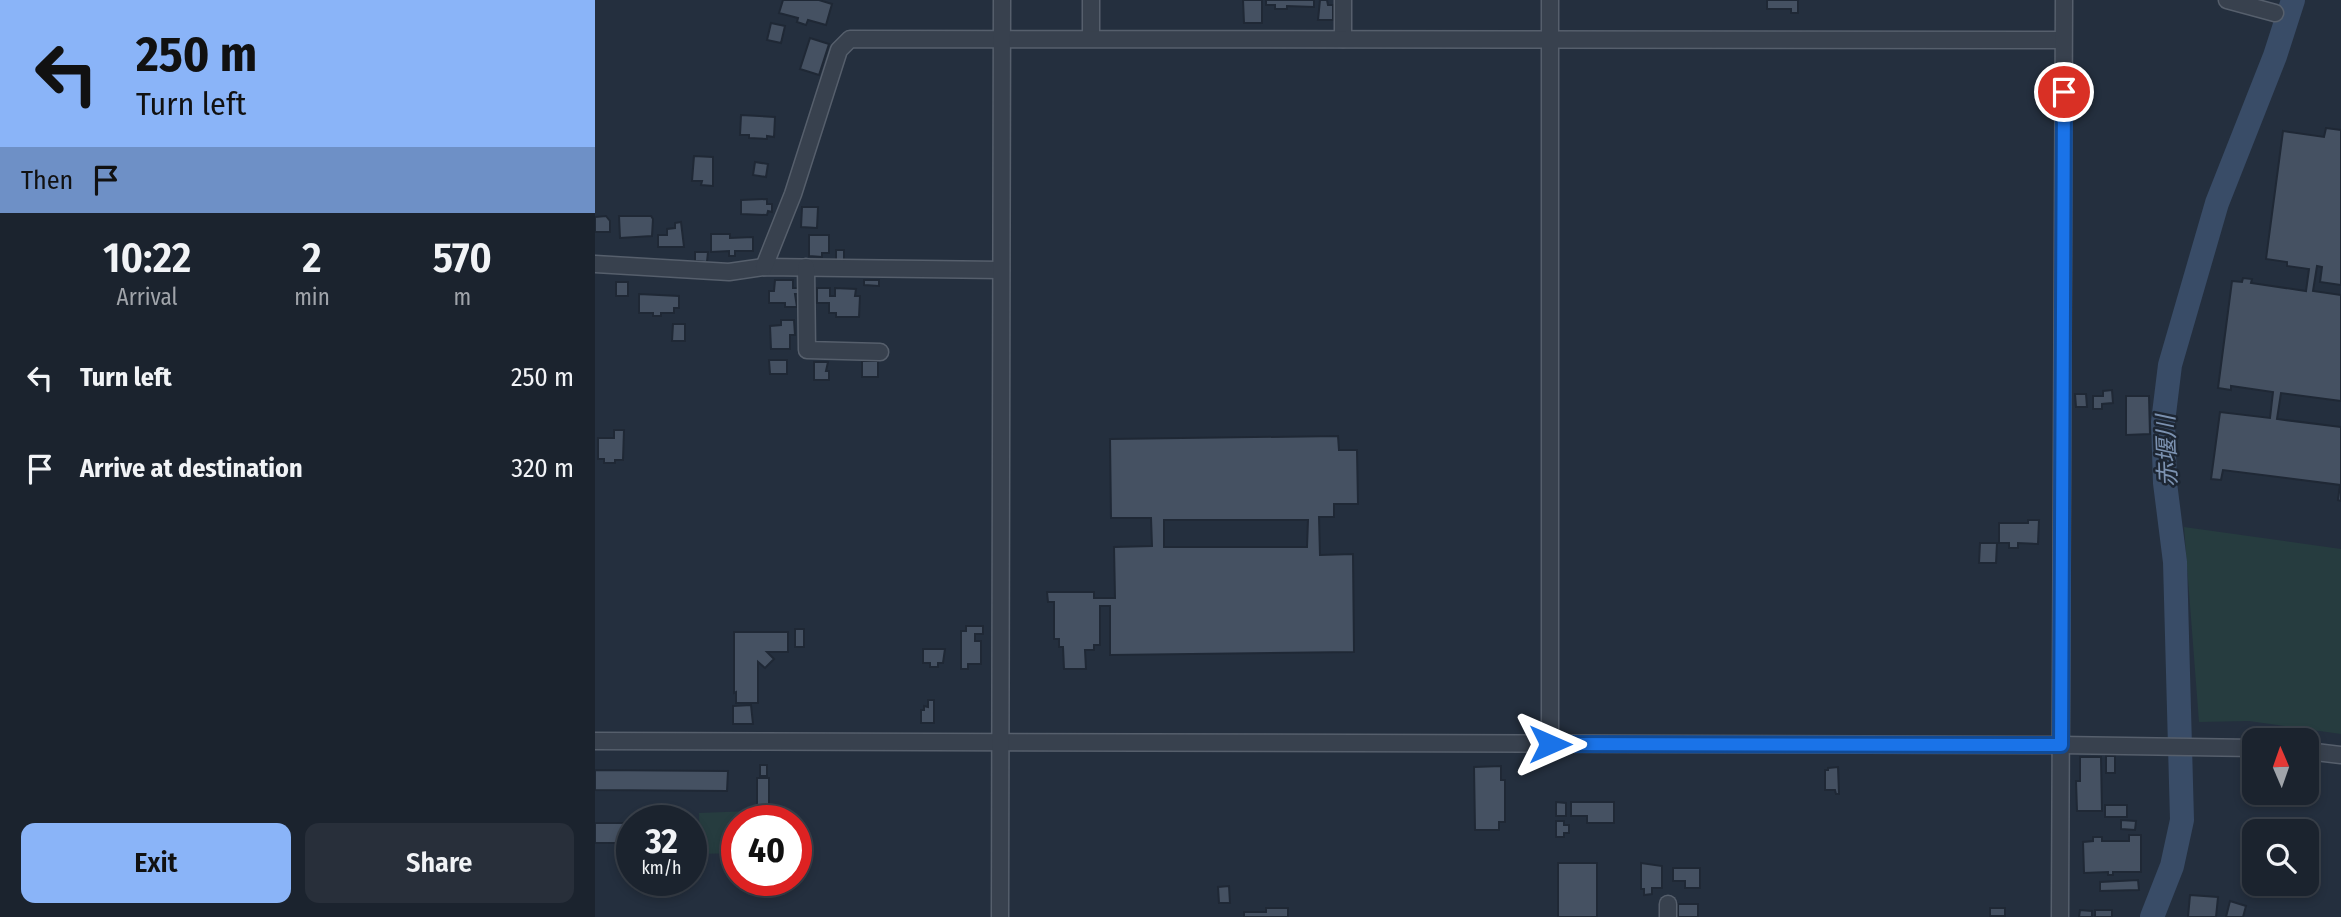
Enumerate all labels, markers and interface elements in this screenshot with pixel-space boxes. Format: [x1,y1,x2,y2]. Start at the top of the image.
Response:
text: 250 m [136,25,257,84]
icon: left [21,28,112,119]
pin [2034,62,2094,122]
icon: arrive [2045,73,2083,111]
text: Turn left [136,85,246,123]
icon: arrive [87,161,125,199]
text: Then [21,165,73,196]
text: 10:22 [103,233,191,283]
text: 2 [302,233,322,283]
text: 570 [433,233,492,283]
text: Arrival [117,283,178,311]
text: min [294,283,330,311]
text: m [454,283,471,311]
icon: left [21,359,59,397]
text: Turn left [80,362,172,393]
text: 250 m [511,362,574,393]
water label: 赤堰川 [2152,412,2182,487]
icon: arrive [21,450,59,488]
text: Arrive at destination [80,453,303,484]
text: 320 m [511,453,574,484]
position arrow [1513,707,1587,781]
north arrow [2242,728,2319,805]
map controls [2242,728,2319,896]
speed limit sign: 40 [721,805,812,896]
button: search [2242,819,2319,896]
text: 32 [645,820,678,862]
button: Exit [21,823,291,903]
button: Share [305,823,574,903]
text: km/h [641,857,682,879]

